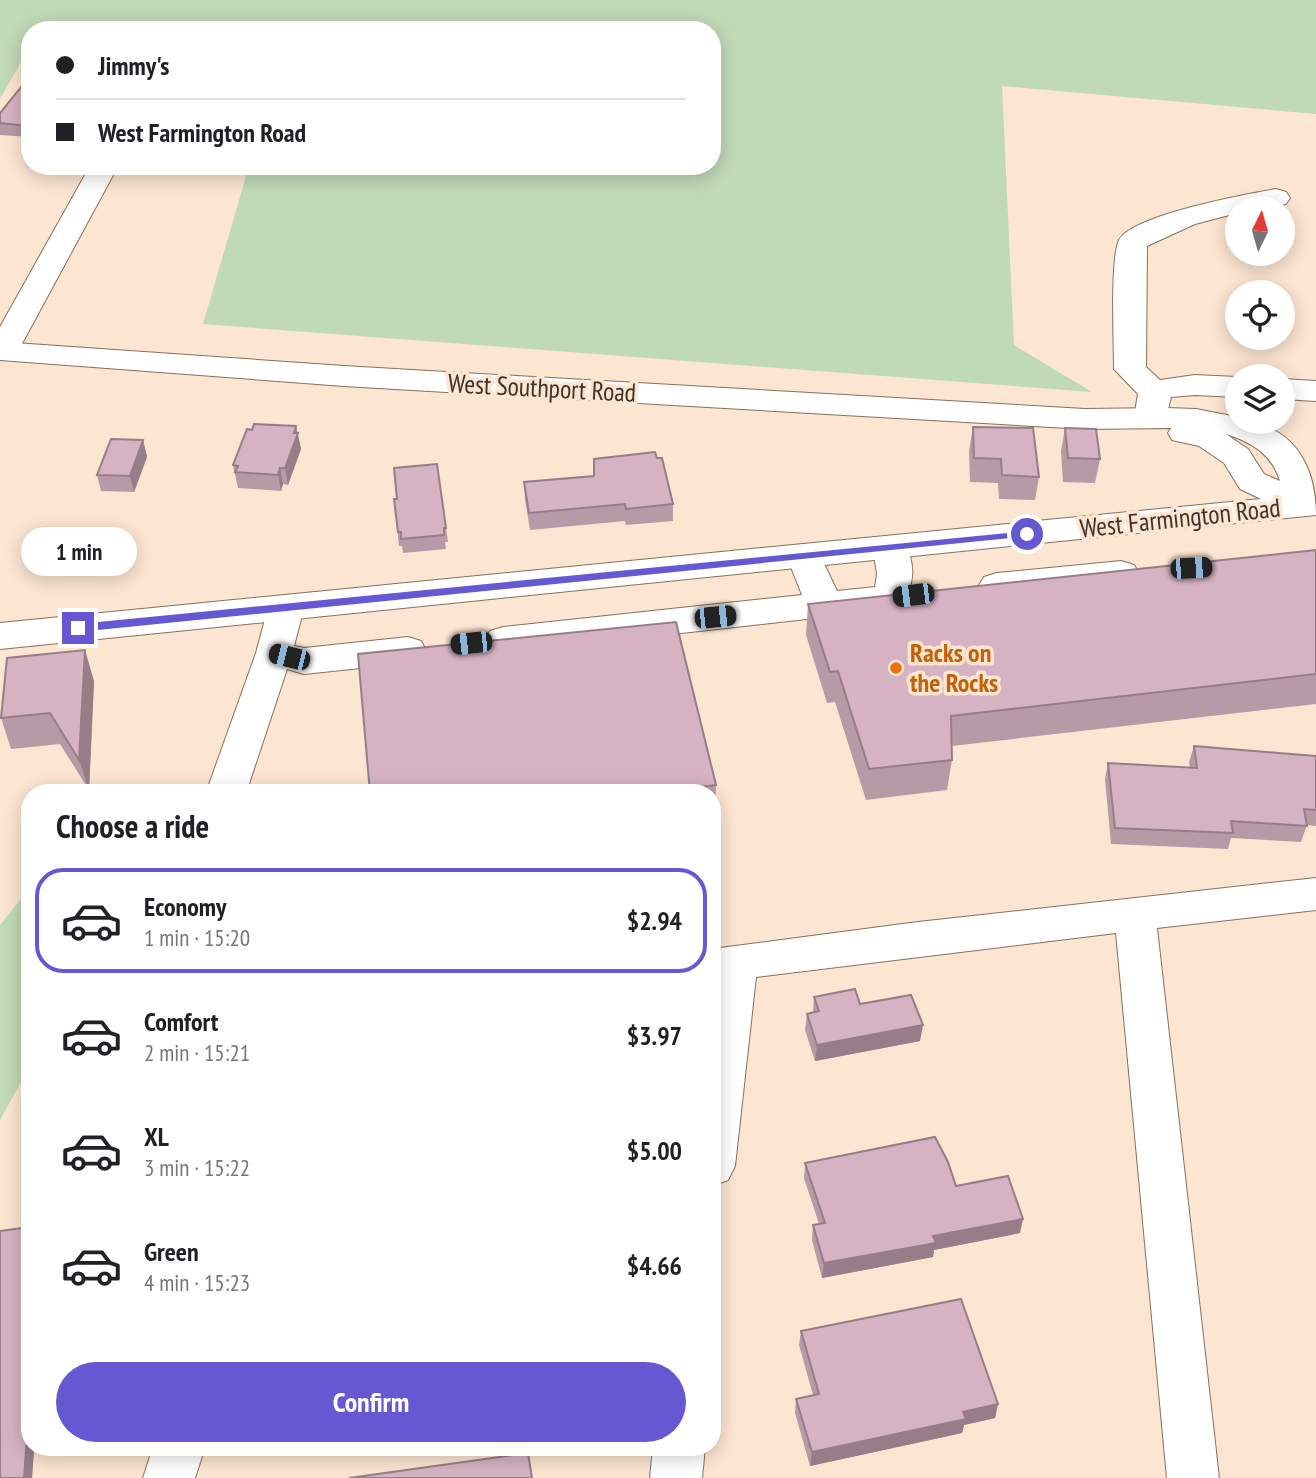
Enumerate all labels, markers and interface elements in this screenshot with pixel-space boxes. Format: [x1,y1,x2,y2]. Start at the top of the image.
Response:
text: Jimmy's [98,49,169,82]
text: West Farmington Road [98,116,306,149]
north arrow [1225,196,1295,266]
map controls [1225,196,1295,434]
button: locate [1225,280,1295,350]
button: layers [1225,364,1295,434]
street label: West Southport Road [447,366,637,409]
street label: West Farmington Road [1078,491,1282,544]
route start [1011,518,1043,550]
callout: 1 min [20,526,136,576]
text: 1 min [56,537,102,566]
car [1170,556,1213,580]
car [891,582,936,608]
car [694,604,737,630]
route end [62,612,94,644]
car [450,630,493,656]
place label: Racks on the Rocks [910,636,998,699]
car [267,642,312,672]
marker: Racks on the Rocks [888,660,904,676]
text: Choose a ride [56,805,209,847]
icon: car [60,889,123,952]
text: Economy [144,890,226,923]
text: $2.94 [627,904,682,937]
text: 1 min · 15:20 [144,923,250,952]
icon: car [60,1004,123,1067]
text: Comfort [144,1005,218,1038]
text: $3.97 [627,1019,682,1052]
text: 2 min · 15:21 [144,1038,250,1067]
icon: car [60,1119,123,1182]
text: XL [144,1120,169,1153]
text: $5.00 [627,1134,682,1167]
text: 3 min · 15:22 [144,1153,250,1182]
icon: car [60,1234,123,1297]
text: Green [144,1235,199,1268]
text: $4.66 [627,1249,682,1282]
text: 4 min · 15:23 [144,1268,250,1297]
button: Confirm [56,1362,686,1442]

